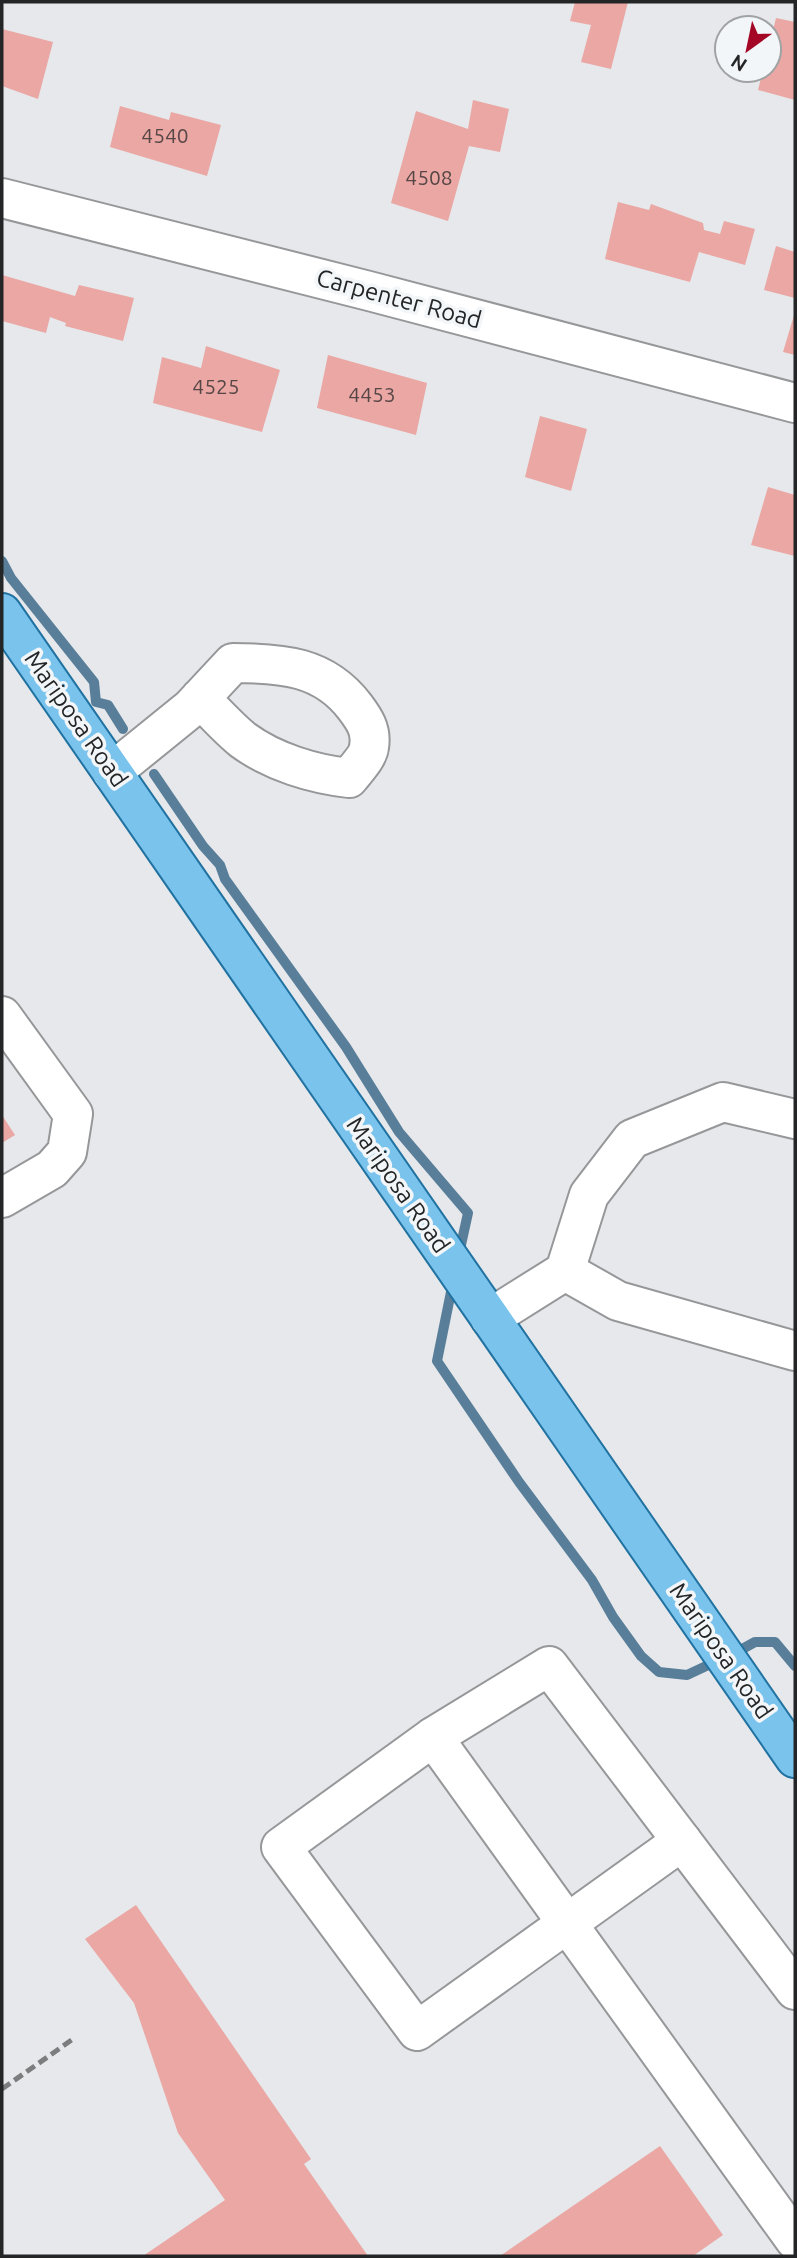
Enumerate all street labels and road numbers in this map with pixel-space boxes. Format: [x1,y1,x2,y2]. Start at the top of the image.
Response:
street label: Carpenter Road [314,264,485,334]
street label: Mariposa Road [20,646,133,792]
street label: Mariposa Road [342,1112,455,1258]
street label: Mariposa Road [665,1578,778,1724]

